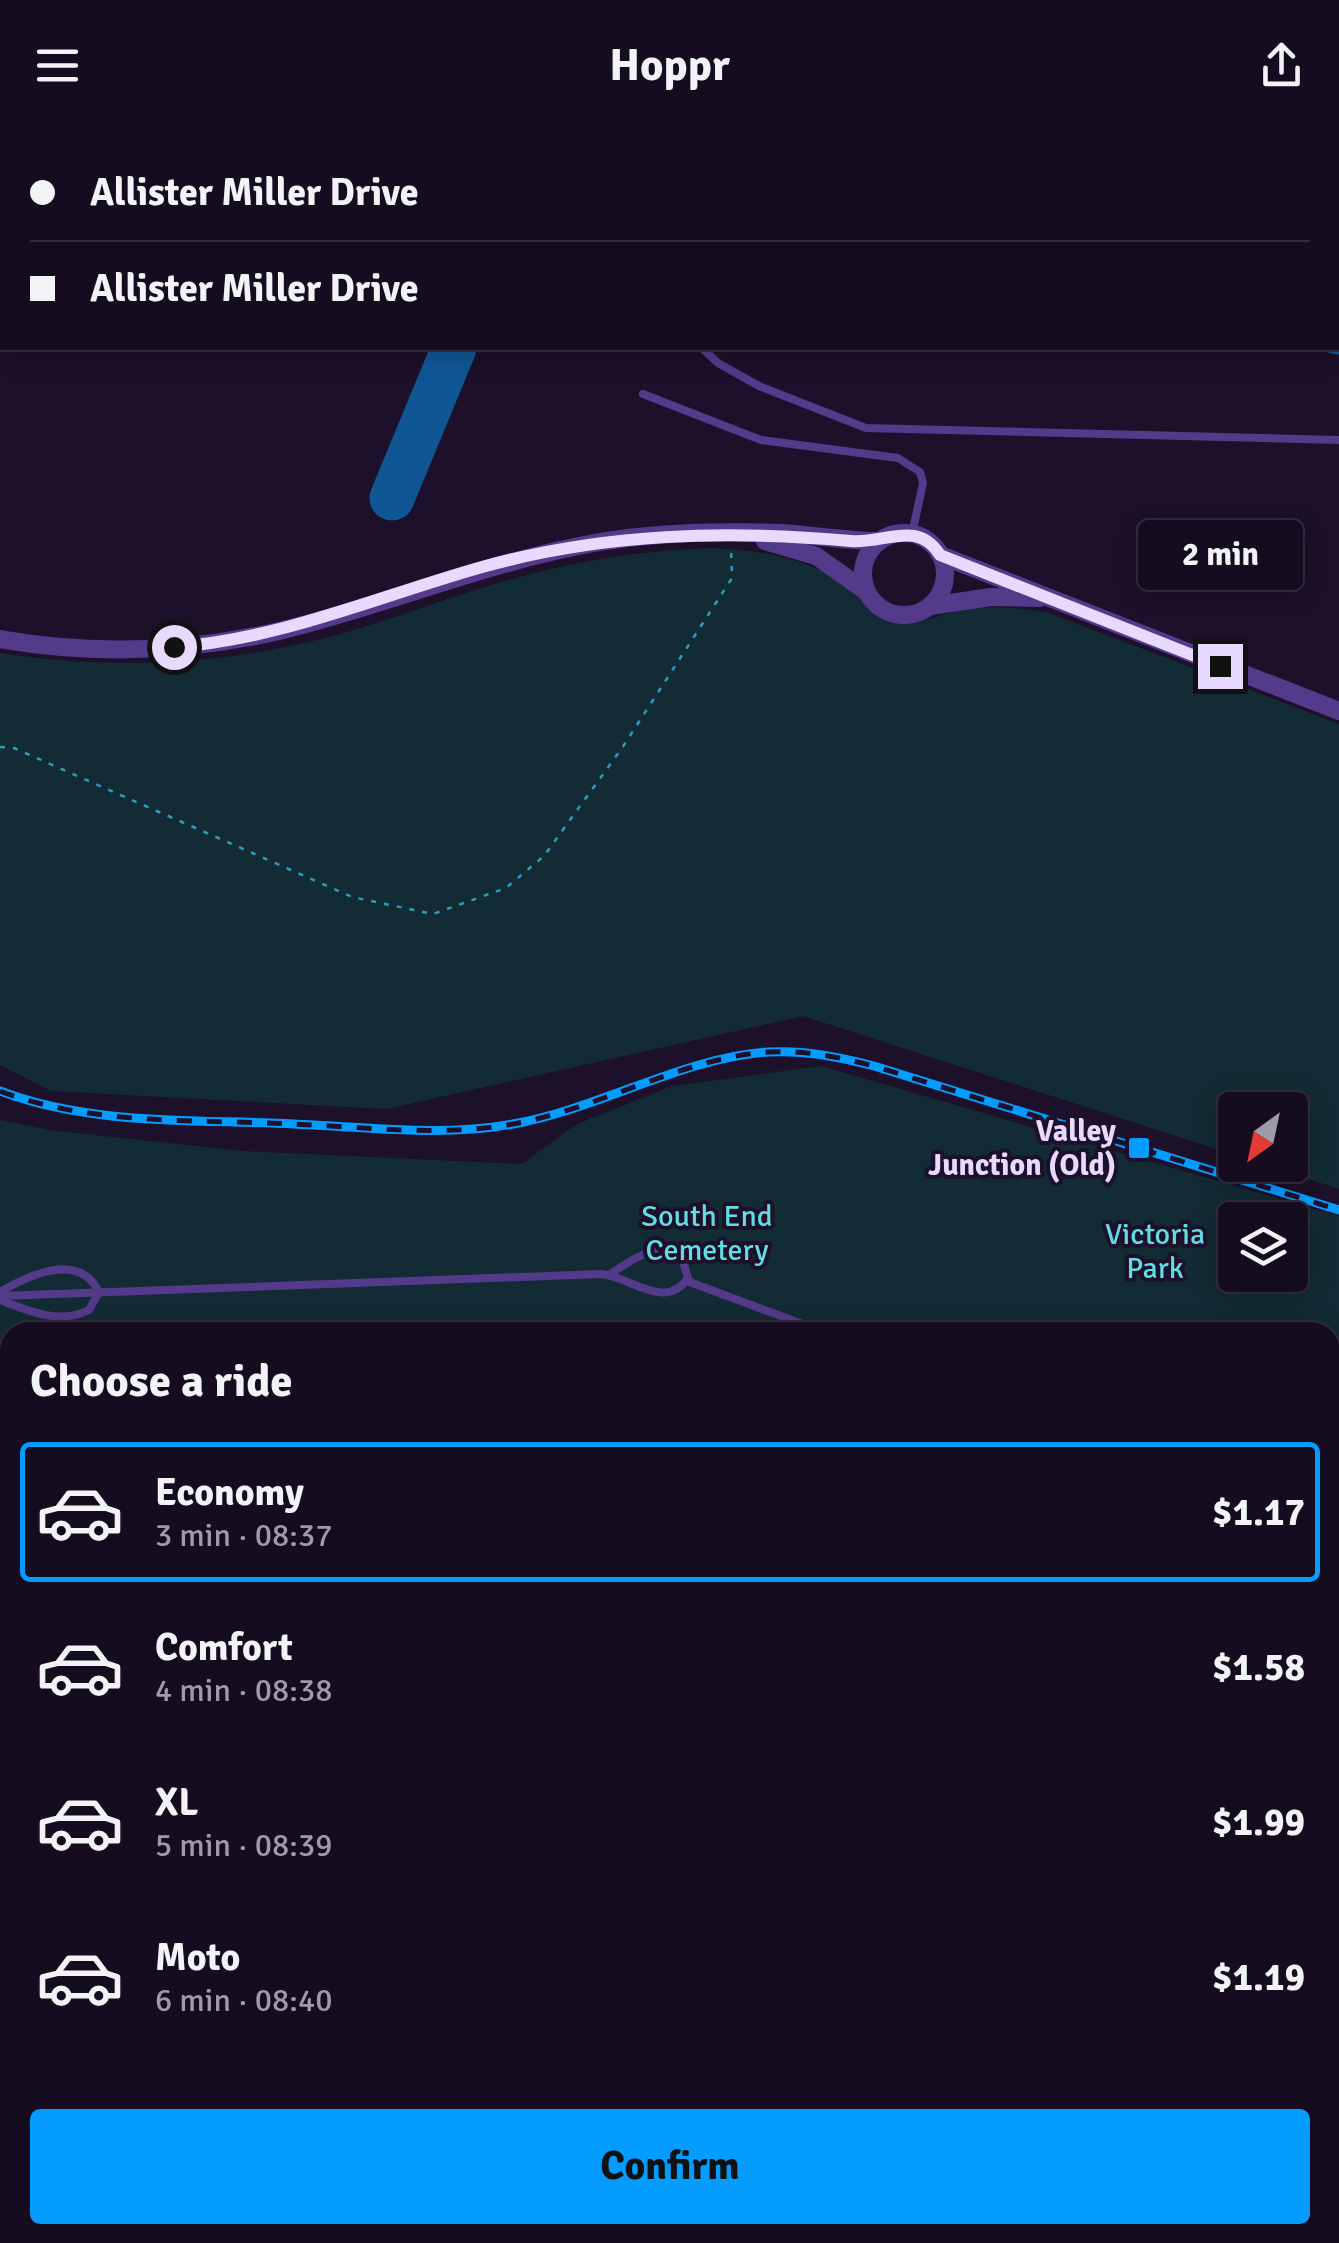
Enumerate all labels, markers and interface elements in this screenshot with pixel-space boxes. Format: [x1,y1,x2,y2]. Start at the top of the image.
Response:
icon: menu [30,38,85,93]
text: Hoppr [609,38,730,93]
icon: share [1254,38,1309,93]
text: Allister Miller Drive [90,169,419,216]
text: Allister Miller Drive [90,265,419,312]
callout: 2 min [1138,521,1302,591]
text: 2 min [1182,535,1259,574]
route start [152,625,197,670]
route end [1198,644,1243,689]
north arrow [1218,1092,1308,1182]
map controls [1218,1092,1308,1292]
place label: Valley Junction (Old) [928,1113,1116,1184]
marker: Valley Junction (Old) [1126,1135,1152,1161]
park label: South End Cemetery [641,1198,773,1269]
button: layers [1218,1202,1308,1292]
park label: Victoria Park [1105,1216,1205,1287]
text: Choose a ride [30,1354,293,1409]
icon: car [35,1467,125,1557]
text: Economy [155,1469,304,1516]
text: $1.17 [1212,1489,1305,1536]
text: 3 min · 08:37 [155,1516,333,1555]
icon: car [35,1622,125,1712]
text: Comfort [155,1624,293,1671]
text: $1.58 [1212,1644,1305,1691]
text: 4 min · 08:38 [155,1671,333,1710]
icon: car [35,1777,125,1867]
text: XL [155,1779,198,1826]
text: $1.99 [1212,1799,1305,1846]
text: 5 min · 08:39 [155,1826,333,1865]
icon: car [35,1932,125,2022]
text: Moto [155,1934,240,1981]
text: $1.19 [1212,1954,1305,2001]
text: 6 min · 08:40 [155,1981,333,2020]
button: Confirm [30,2109,1310,2224]

